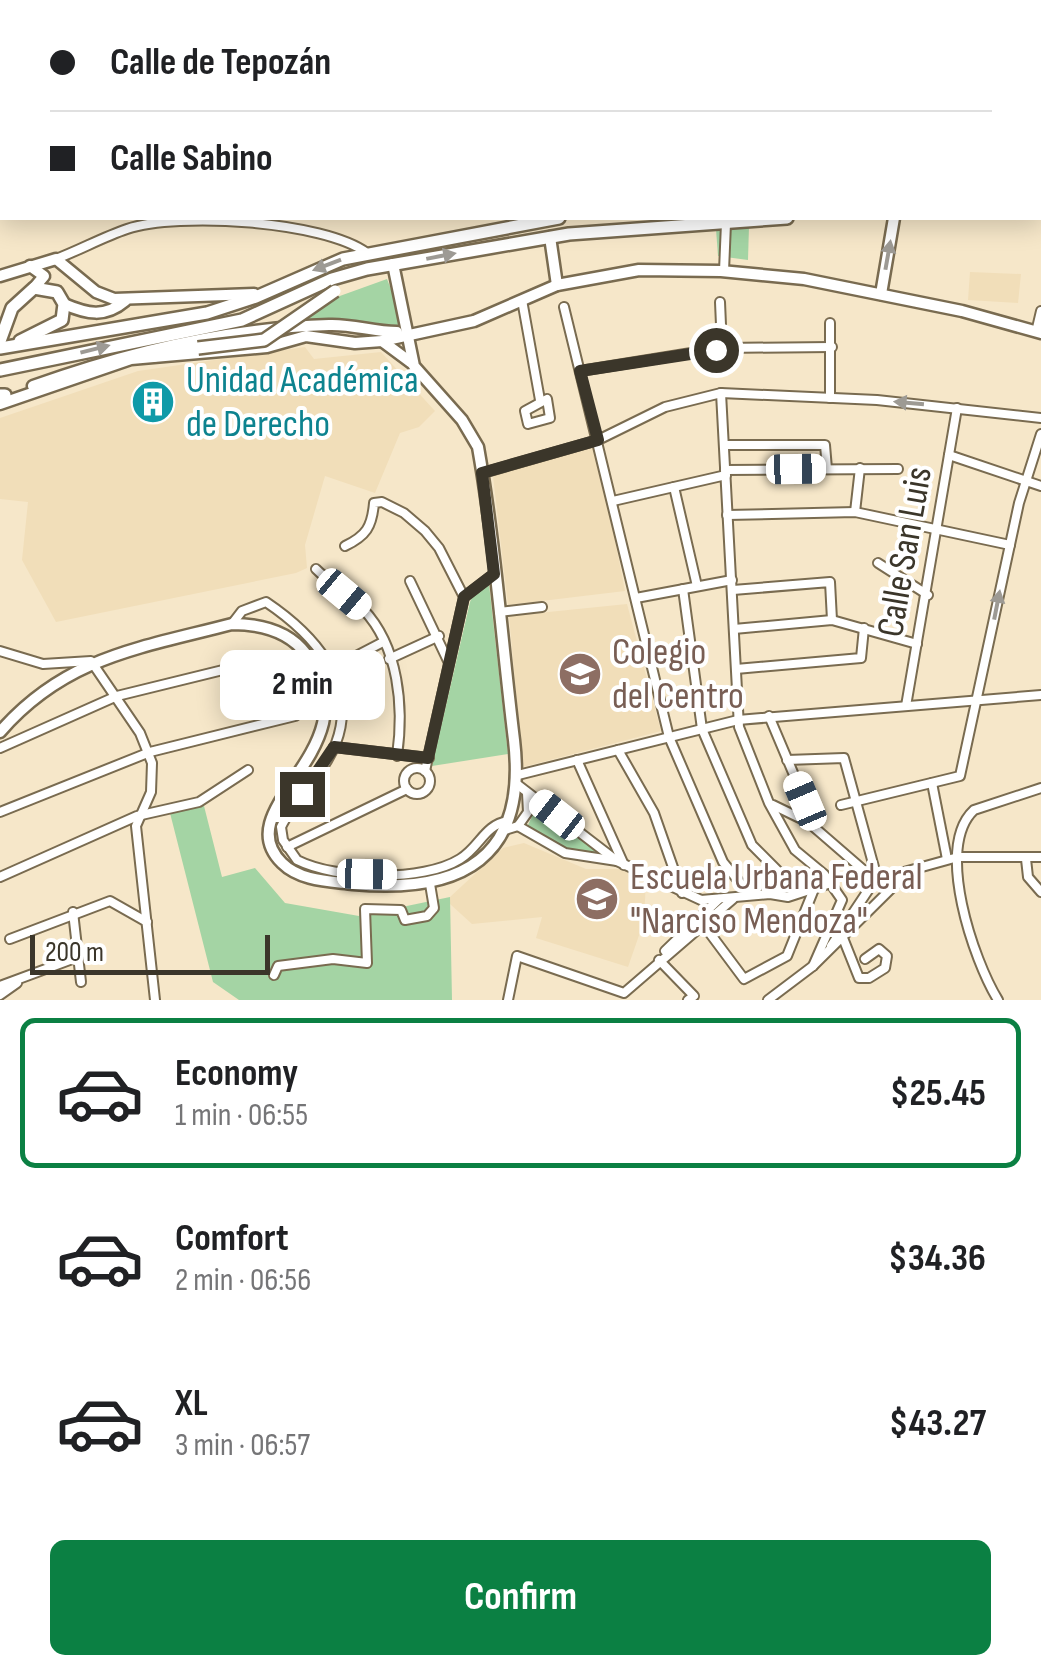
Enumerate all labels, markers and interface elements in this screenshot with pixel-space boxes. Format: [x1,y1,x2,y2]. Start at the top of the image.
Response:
text: Calle de Tepozán [110,40,331,85]
text: Calle Sabino [110,136,273,181]
one-way arrow [881,238,896,270]
one-way arrow [426,248,457,263]
one-way arrow [312,258,342,273]
route start [694,328,739,373]
one-way arrow [80,341,111,356]
place label: Unidad Académica de Derecho [186,358,419,447]
building icon: Unidad Académica de Derecho [130,379,176,425]
one-way arrow [893,395,925,411]
car [766,453,826,485]
street label: Calle San Luis [868,464,942,640]
car [311,563,377,625]
one-way arrow [990,589,1006,620]
place label: Colegio del Centro [612,630,744,719]
callout: 2 min [220,649,384,719]
school or university icon: Colegio del Centro [557,651,603,697]
text: 2 min [272,665,333,704]
car [779,768,831,834]
route end [280,772,325,817]
car [524,785,590,845]
place label: Escuela Urbana Federal "Narciso Mendoza" [630,855,923,944]
car [337,858,397,890]
school or university icon: Escuela Urbana Federal "Narciso Mendoza" [574,876,620,922]
scale bar [30,930,270,974]
text: 200 m [45,936,104,969]
icon: car [55,1048,145,1138]
text: Economy [175,1051,298,1096]
text: $25.45 [890,1071,986,1116]
text: 1 min · 06:55 [175,1096,308,1135]
icon: car [55,1213,145,1303]
text: Comfort [175,1216,289,1261]
text: $34.36 [888,1236,986,1281]
text: 2 min · 06:56 [175,1261,311,1300]
icon: car [55,1378,145,1468]
text: XL [175,1381,208,1426]
text: $43.27 [889,1401,986,1446]
text: 3 min · 06:57 [175,1426,310,1465]
button: Confirm [50,1540,991,1655]

